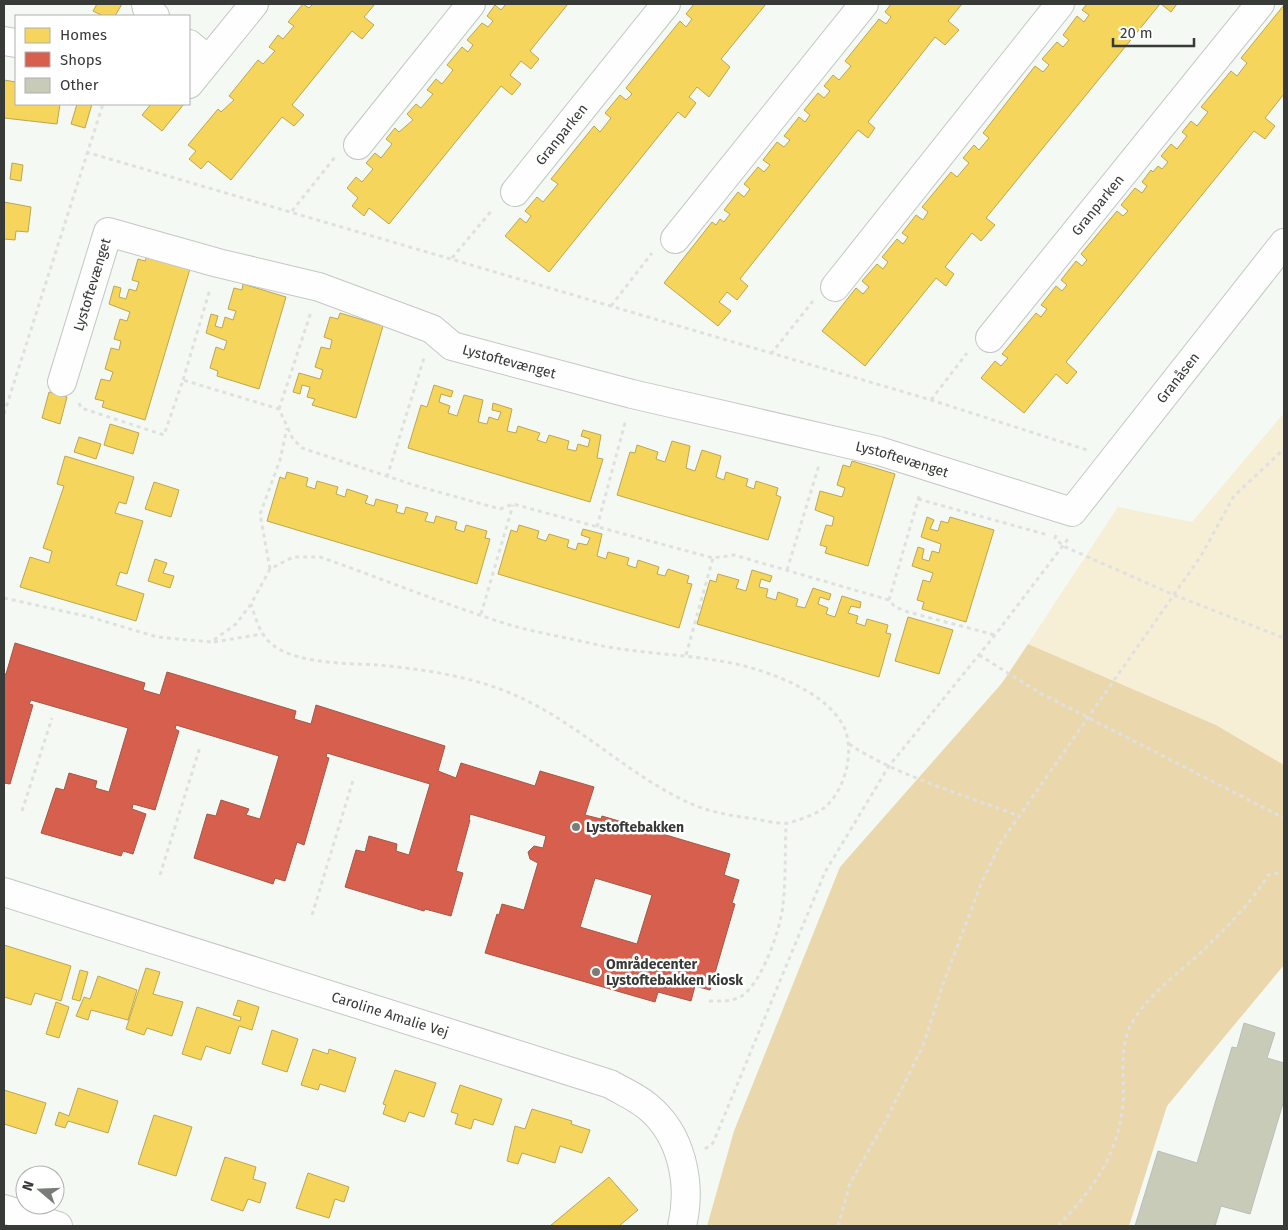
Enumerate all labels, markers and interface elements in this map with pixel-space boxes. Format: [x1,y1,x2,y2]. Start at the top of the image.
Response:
legend [15,15,190,105]
scale bar [1113,15,1194,47]
text: 20 m [1120,24,1153,42]
text: Homes [60,26,107,44]
text: Shops [60,51,102,69]
text: Other [60,76,99,94]
street label: Granparken [532,101,591,169]
street label: Granparken [1068,171,1128,239]
street label: Lystoftevænget [70,235,115,333]
street label: Lystoftevænget [460,341,559,383]
street label: Granåsen [1153,349,1203,407]
street label: Lystoftevænget [854,438,951,482]
place label: Lystoftebakken [586,819,684,836]
marker: Lystoftebakken [570,821,582,833]
place label: Områdecenter Lystoftebakken Kiosk [606,956,743,989]
marker: Områdecenter Lystoftebakken Kiosk [590,966,602,978]
street label: Caroline Amalie Vej [329,988,451,1041]
north arrow [15,1165,65,1215]
text: N [19,1179,38,1193]

